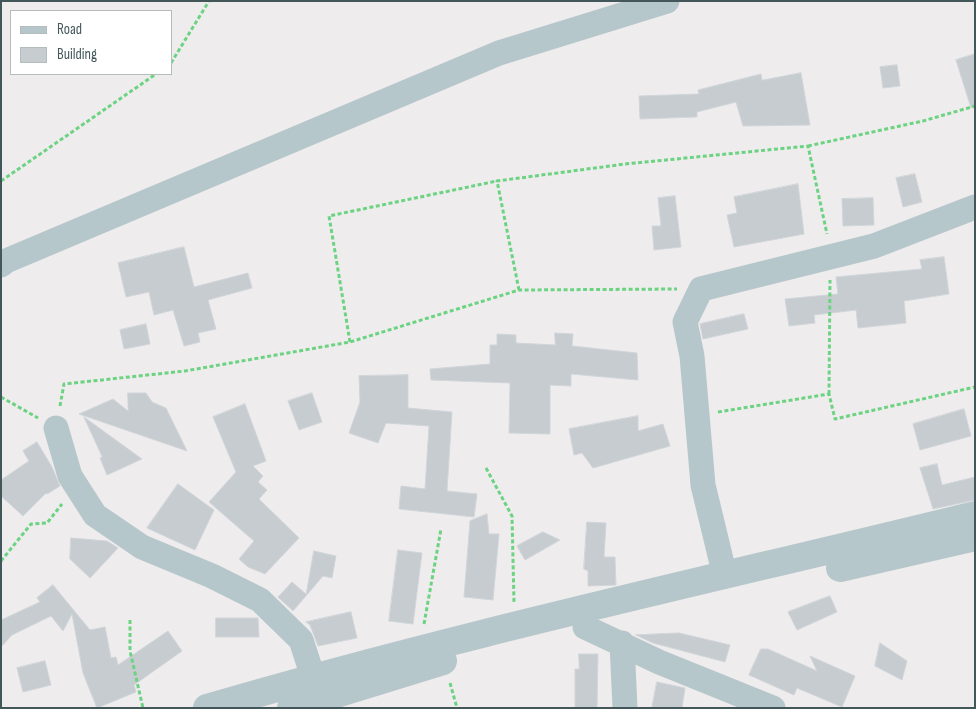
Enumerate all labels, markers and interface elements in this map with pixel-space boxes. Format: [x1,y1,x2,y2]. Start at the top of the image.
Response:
legend [10,10,172,75]
text: Road [57,20,82,39]
text: Building [57,45,97,64]

